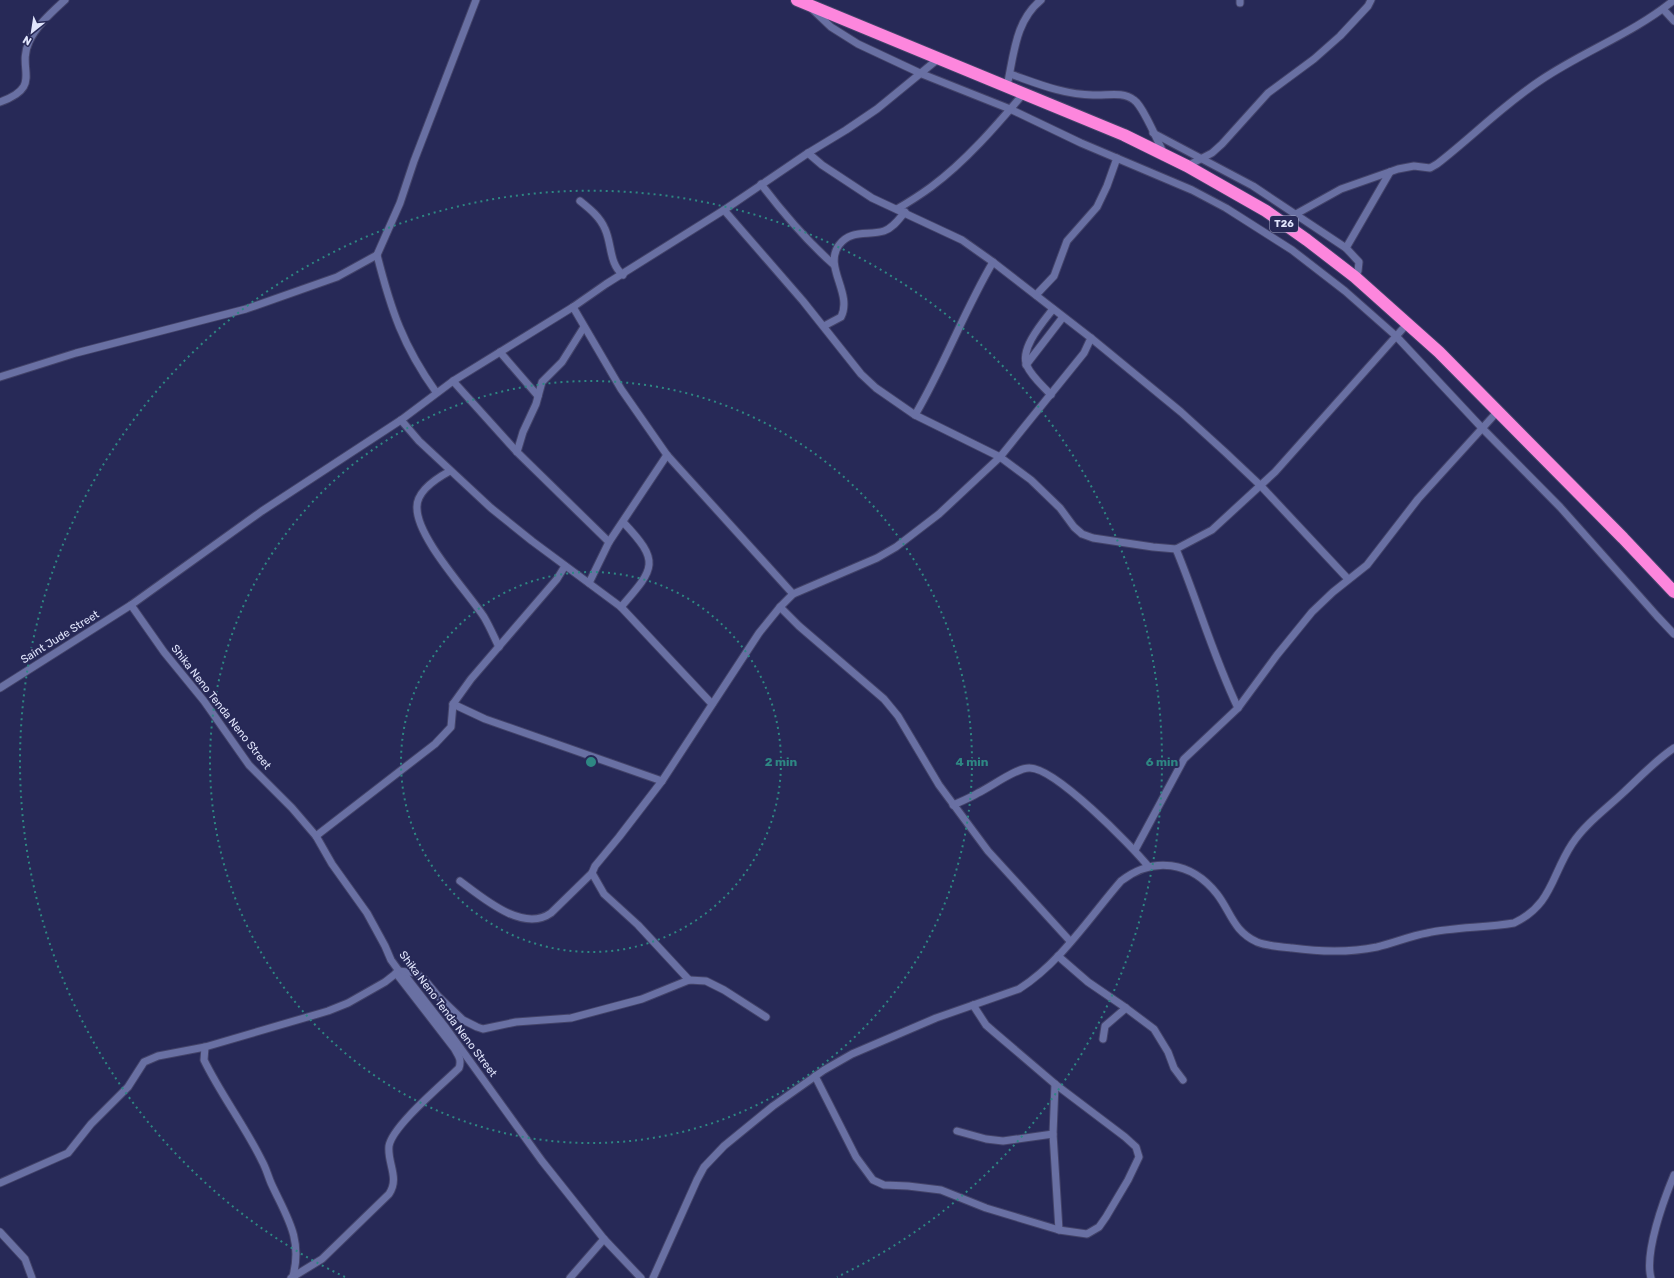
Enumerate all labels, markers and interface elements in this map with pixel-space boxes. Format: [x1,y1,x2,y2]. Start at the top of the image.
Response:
north arrow [12,12,52,52]
text: N [21,33,34,48]
road number: T26 [1270,216,1298,232]
street label: Saint Jude Street [18,607,102,666]
street label: Shika Neno Tenda Neno Street [168,642,274,772]
centre of rings [584,755,598,769]
text: 2 min [765,755,798,769]
text: 4 min [956,755,989,769]
text: 6 min [1146,755,1179,769]
street label: Shika Neno Tenda Neno Street [396,948,500,1080]

